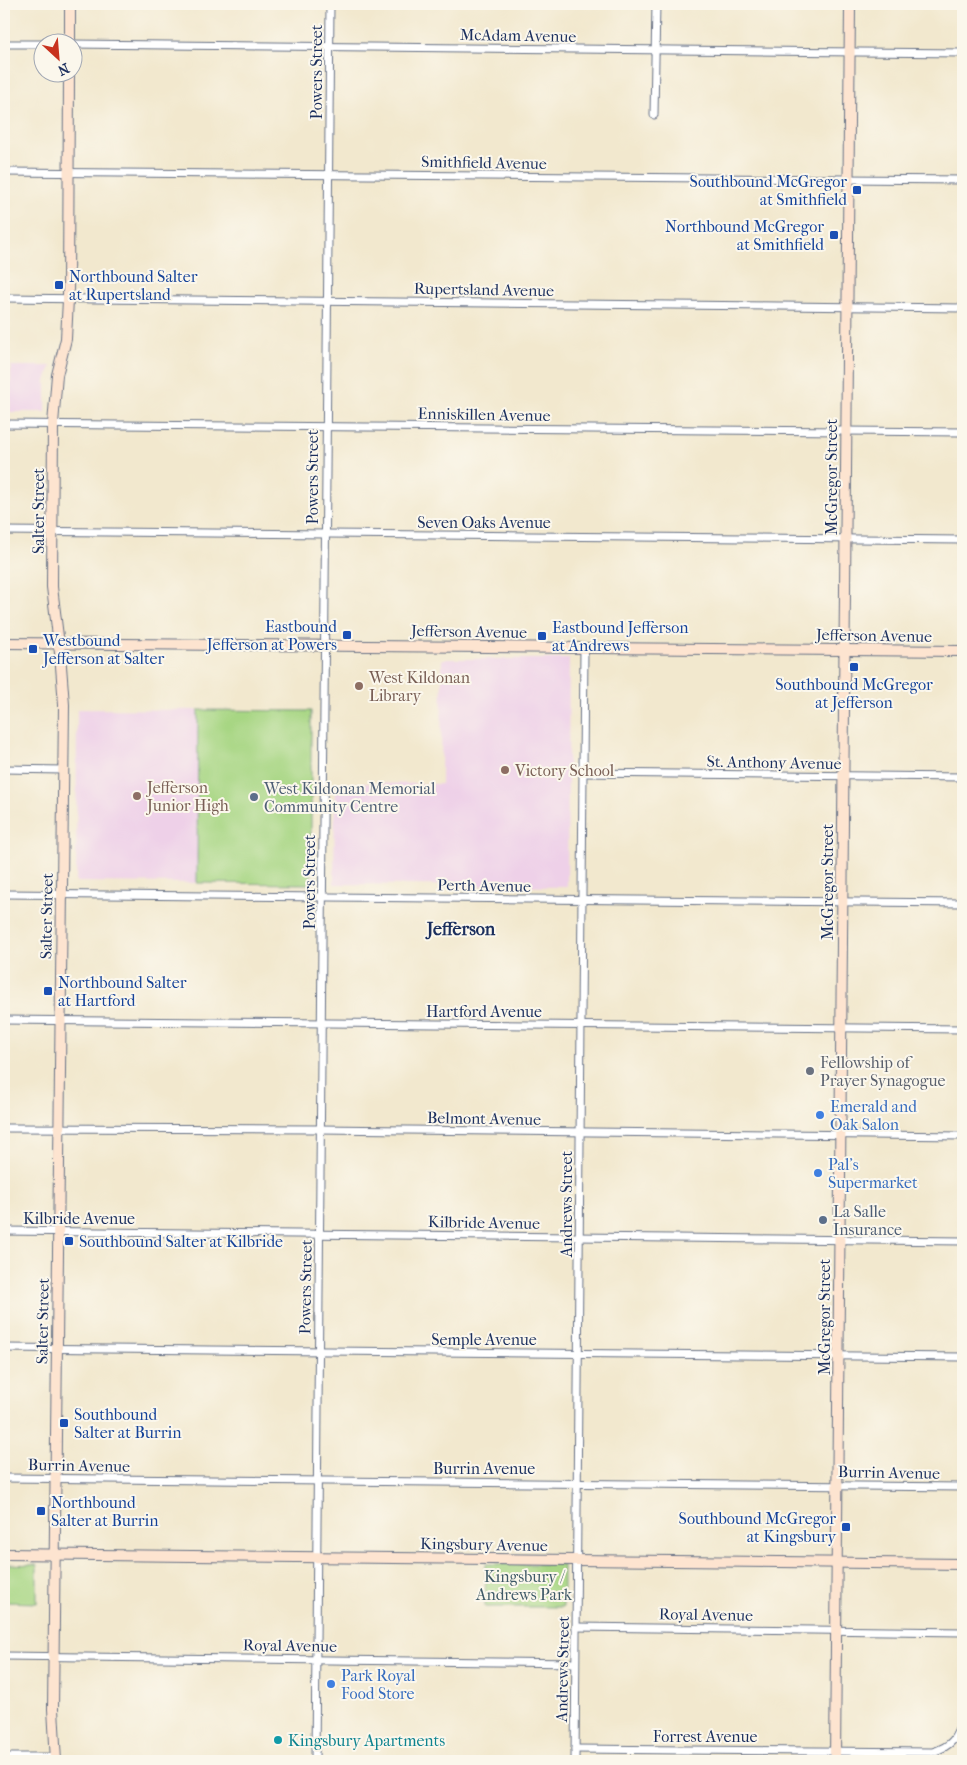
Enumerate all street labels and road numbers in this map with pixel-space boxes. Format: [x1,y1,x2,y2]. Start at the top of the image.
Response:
street label: Powers Street [307,24,326,119]
street label: McAdam Avenue [460,25,576,46]
street label: Smithfield Avenue [421,152,547,173]
street label: Rupertsland Avenue [414,279,554,300]
street label: Enniskillen Avenue [417,404,551,425]
street label: McGregor Street [822,418,841,535]
street label: Powers Street [303,429,322,524]
street label: Salter Street [29,468,48,554]
street label: Seven Oaks Avenue [417,513,551,532]
street label: Jefferson Avenue [409,621,527,642]
street label: Jefferson Avenue [814,625,932,646]
street label: St. Anthony Avenue [706,752,842,773]
street label: McGregor Street [818,823,837,940]
street label: Powers Street [300,834,319,929]
street label: Salter Street [36,873,57,959]
street label: Perth Avenue [437,875,531,896]
street label: Hartford Avenue [426,1002,542,1021]
street label: Belmont Avenue [427,1108,541,1129]
street label: Andrews Street [557,1151,576,1258]
street label: Kilbride Avenue [23,1209,135,1228]
street label: Kilbride Avenue [428,1212,540,1233]
street label: Powers Street [295,1239,316,1335]
street label: McGregor Street [815,1258,834,1375]
street label: Salter Street [32,1278,53,1364]
street label: Semple Avenue [431,1330,537,1349]
street label: Burrin Avenue [28,1455,130,1476]
street label: Burrin Avenue [433,1459,535,1478]
street label: Burrin Avenue [838,1462,940,1483]
street label: Kingsbury Avenue [420,1534,548,1555]
street label: Royal Avenue [659,1604,753,1625]
street label: Andrews Street [552,1615,573,1723]
street label: Royal Avenue [243,1635,337,1656]
street label: Forrest Avenue [653,1727,757,1746]

